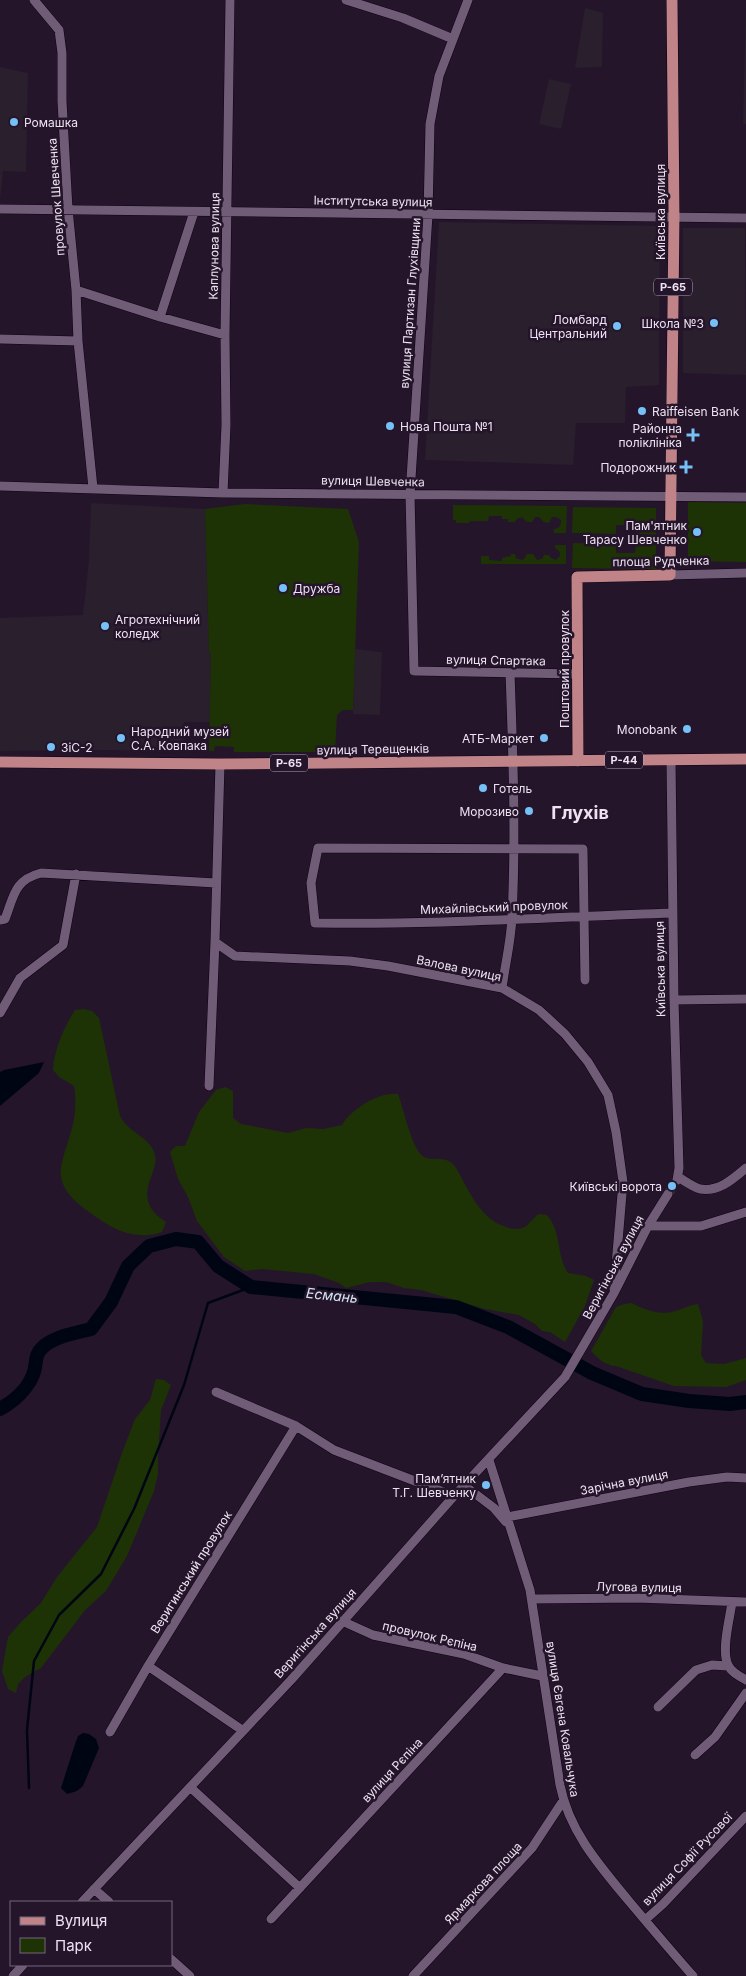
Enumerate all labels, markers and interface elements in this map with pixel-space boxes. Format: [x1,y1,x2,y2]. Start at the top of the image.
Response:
place label: Ромашка [24,115,78,130]
marker: Ромашка [8,116,20,128]
street label: провулок Шевченка [44,138,68,256]
street label: Київська вулиця [653,164,668,260]
street label: Каплунова вулиця [206,192,222,300]
street label: Інститутська вулиця [313,192,433,210]
street label: вулиця Партизан Глухівщини [397,217,423,389]
road number: Р-65 [654,278,692,296]
place label: Ломбард Центральний [529,312,607,341]
place label: Школа №3 [642,316,704,331]
marker: Школа №3 [708,317,720,329]
marker: Ломбард Центральний [611,320,623,332]
place label: Raiffeisen Bank [652,404,740,419]
marker: Raiffeisen Bank [636,405,648,417]
place label: Нова Пошта №1 [400,419,493,434]
marker: Нова Пошта №1 [384,420,396,432]
place label: Районна поліклініка [618,421,682,450]
marker: Районна поліклініка [686,428,700,442]
place label: Подорожник [600,460,676,475]
marker: Подорожник [680,461,692,473]
street label: вулиця Шевченка [321,473,425,489]
place label: Пам'ятник Тарасу Шевченко [583,518,687,547]
marker: Пам'ятник Тарасу Шевченко [691,526,703,538]
street label: площа Рудченка [612,553,710,569]
place label: Дружба [293,581,340,596]
marker: Дружба [277,582,289,594]
street label: Поштовий провулок [557,609,572,728]
place label: Агротехнічний коледж [115,612,200,641]
marker: Агротехнічний коледж [99,620,111,632]
street label: вулиця Спартака [446,652,546,668]
place label: Monobank [617,722,677,737]
marker: Monobank [681,723,693,735]
place label: Народний музей С.А. Ковпака [131,724,229,753]
place label: АТБ-Маркет [462,731,534,746]
marker: Народний музей С.А. Ковпака [115,732,127,744]
marker: АТБ-Маркет [538,732,550,744]
place label: ЗіС-2 [61,740,93,755]
marker: ЗіС-2 [45,741,57,753]
street label: вулиця Терещенків [317,741,430,757]
road number: Р-44 [605,752,643,768]
road number: Р-65 [270,754,308,771]
place label: Готель [493,781,532,796]
marker: Готель [477,782,489,794]
district label: Глухів [551,802,609,823]
place label: Морозиво [459,804,519,819]
marker: Морозиво [523,805,535,817]
street label: Михайлівський провулок [420,897,569,917]
street label: Київська вулиця [652,921,668,1017]
street label: Валова вулиця [415,952,503,984]
place label: Київські ворота [570,1179,662,1194]
marker: Київські ворота [666,1180,678,1192]
street label: Веригінська вулиця [579,1212,647,1322]
water label: Есмань [305,1284,359,1306]
street label: Зарічна вулиця [579,1466,669,1498]
place label: Пам’ятник Т.Г. Шевченку [392,1471,476,1500]
marker: Пам’ятник Т.Г. Шевченку [480,1479,492,1491]
street label: Веригинський провулок [147,1508,235,1636]
street label: Лугова вулиця [596,1579,682,1595]
street label: Веригінська вулиця [271,1585,359,1681]
street label: провулок Рєпіна [381,1618,479,1654]
street label: вулиця Євгена Ковальчука [543,1640,583,1798]
street label: вулиця Рєпіна [358,1735,426,1805]
street label: вулиця Софії Русової [639,1809,736,1909]
street label: Ярмаркова площа [441,1839,525,1927]
legend [10,1901,172,1966]
text: Вулиця [55,1911,107,1930]
text: Парк [55,1936,92,1955]

